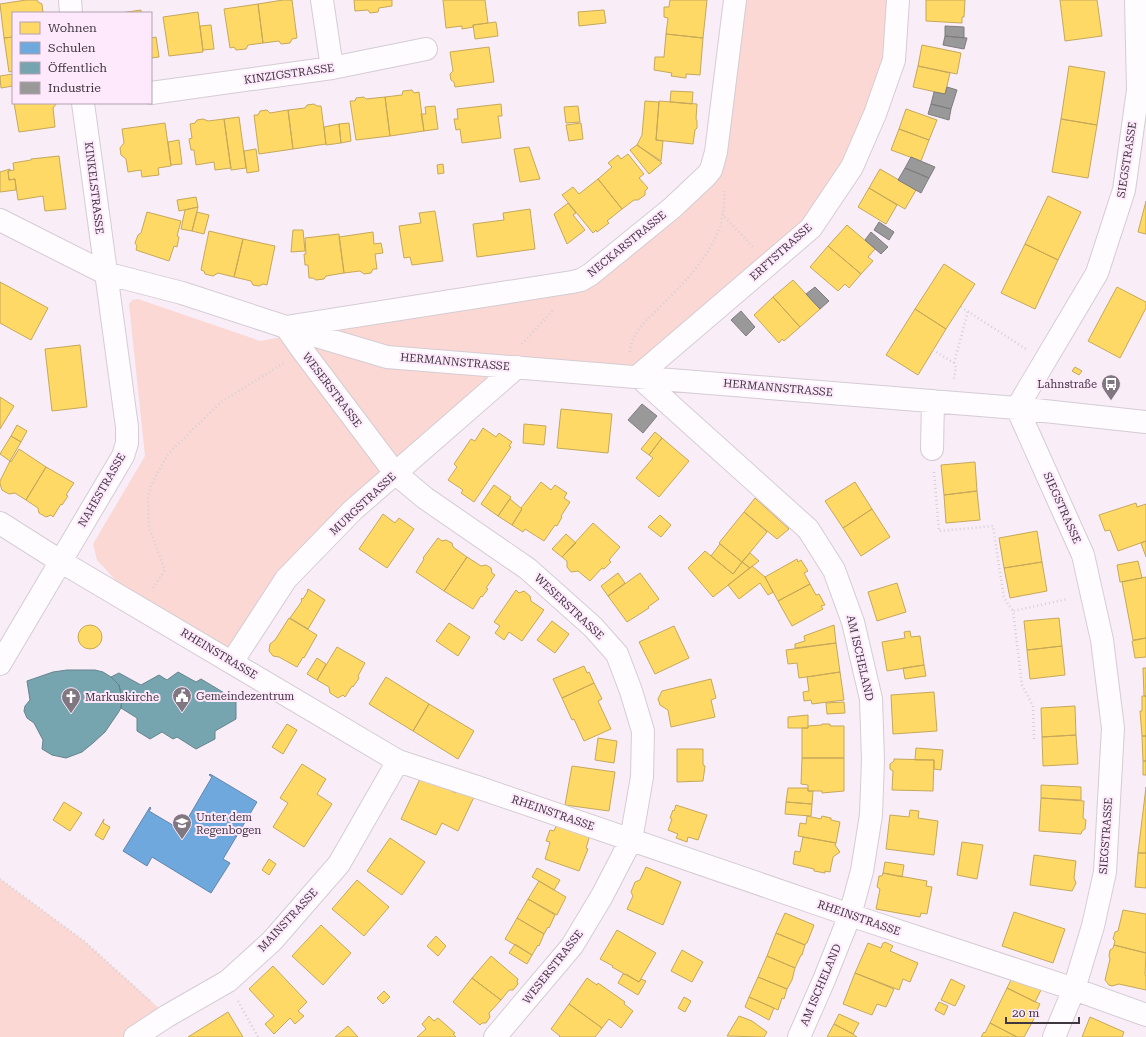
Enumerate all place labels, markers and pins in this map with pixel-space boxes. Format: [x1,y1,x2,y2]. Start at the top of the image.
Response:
bus stop icon: Lahnstraße [1100,373,1122,401]
place label: Lahnstraße [1037,378,1097,391]
public building icon: Gemeindezentrum [171,685,193,713]
church icon: Markuskirche [60,686,82,714]
place label: Gemeindezentrum [196,690,294,703]
place label: Markuskirche [85,691,159,704]
place label: Unter dem Regenbogen [196,811,261,837]
school or university icon: Unter dem Regenbogen [171,812,193,840]

